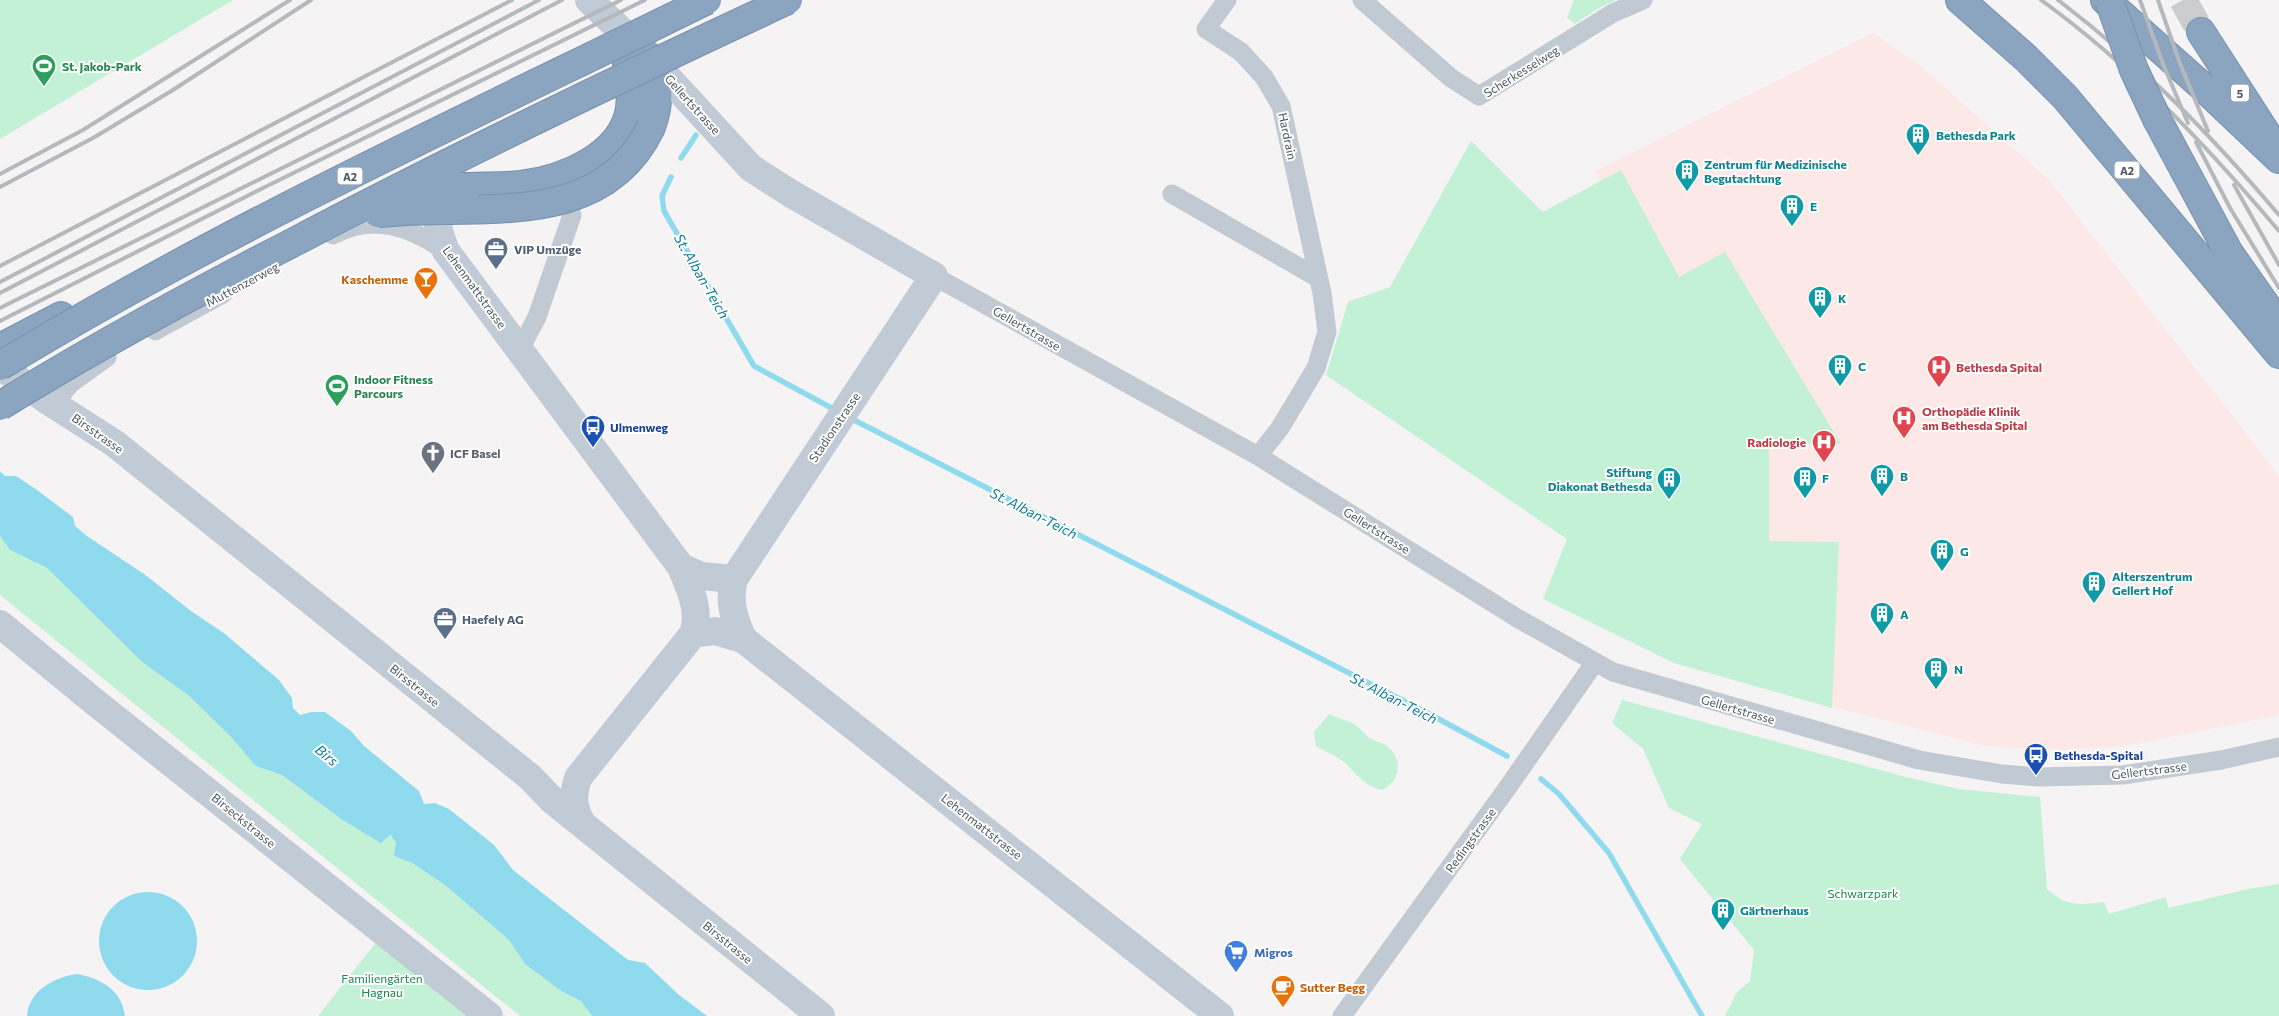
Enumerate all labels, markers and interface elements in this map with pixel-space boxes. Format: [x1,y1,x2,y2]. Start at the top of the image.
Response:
street label: Scherkesselweg [1481,42,1562,100]
sports icon: St. Jakob-Park [31,53,57,87]
place label: St. Jakob-Park [62,59,142,74]
street label: Gellertstrasse [662,71,724,137]
road number: 5 [2231,85,2249,102]
street label: Hardrain [1276,111,1300,161]
building icon: Bethesda Park [1905,122,1931,156]
place label: Bethesda Park [1936,128,2016,142]
place label: Zentrum für Medizinische Begutachtung [1704,157,1847,185]
building icon: Zentrum für Medizinische Begutachtung [1674,158,1700,192]
road number: A2 [2114,162,2140,178]
road number: A2 [338,168,362,185]
building icon: E [1779,193,1805,227]
place label: E [1810,199,1817,213]
water label: St. Alban-Teich [671,230,733,322]
office icon: VIP Umzüge [483,236,509,270]
place label: VIP Umzüge [514,242,581,256]
street label: Lehenmattstrasse [440,243,510,331]
street label: Muttenzerweg [203,259,281,309]
bar icon: Kaschemme [413,266,439,300]
place label: Kaschemme [341,272,408,286]
building icon: K [1807,285,1833,319]
place label: K [1838,291,1847,305]
street label: Gellertstrasse [991,303,1063,353]
building icon: C [1827,353,1853,387]
hospital icon: Bethesda Spital [1926,354,1952,388]
place label: C [1858,359,1866,373]
place label: Bethesda Spital [1956,360,2042,374]
place label: Indoor Fitness Parcours [354,372,433,400]
sports icon: Indoor Fitness Parcours [324,373,350,407]
street label: Stadionstrasse [806,390,862,464]
place label: Orthopädie Klinik am Bethesda Spital [1922,404,2027,432]
hospital icon: Orthopädie Klinik am Bethesda Spital [1891,405,1917,439]
street label: Birsstrasse [70,410,126,456]
bus stop icon: Ulmenweg [580,414,606,448]
place label: Ulmenweg [610,420,669,434]
hospital icon: Radiologie [1811,429,1837,463]
place label: Radiologie [1747,435,1806,449]
church icon: ICF Basel [420,440,446,474]
place label: ICF Basel [450,446,501,460]
building icon: B [1869,463,1895,497]
place label: Stiftung Diakonat Bethesda [1548,465,1652,493]
building icon: F [1792,465,1818,499]
building icon: Stiftung Diakonat Bethesda [1656,466,1682,500]
place label: B [1900,469,1908,483]
place label: F [1822,471,1829,485]
water label: St. Alban-Teich [988,484,1080,542]
street label: Gellertstrasse [1341,504,1413,556]
building icon: G [1929,538,1955,572]
place label: G [1960,544,1969,558]
place label: Alterszentrum Gellert Hof [2112,569,2192,597]
building icon: Alterszentrum Gellert Hof [2081,570,2107,604]
building icon: A [1869,601,1895,635]
office icon: Haefely AG [432,606,458,640]
place label: A [1900,607,1909,621]
place label: Haefely AG [462,612,524,626]
building icon: N [1923,656,1949,690]
street label: Birsstrasse [388,661,442,709]
place label: N [1954,662,1963,676]
water label: St. Alban-Teich [1348,669,1440,727]
street label: Gellertstrasse [1700,692,1776,726]
water label: Birs [312,741,342,769]
bus stop icon: Bethesda-Spital [2023,742,2049,776]
place label: Bethesda-Spital [2054,748,2143,762]
street label: Gellertstrasse [2111,758,2187,782]
street label: Birseckstrasse [209,790,279,850]
street label: Lehenmattstrasse [939,790,1025,862]
street label: Redingstrasse [1442,805,1498,875]
park label: Schwarzpark [1828,886,1899,900]
building icon: Gärtnerhaus [1710,897,1736,931]
place label: Gärtnerhaus [1740,903,1809,917]
street label: Birsstrasse [701,918,755,966]
supermarket icon: Migros [1223,939,1249,973]
place label: Migros [1254,945,1293,959]
park label: Familiengärten Hagnau [341,971,423,999]
cafe icon: Sutter Begg [1270,974,1296,1008]
place label: Sutter Begg [1300,980,1366,994]

